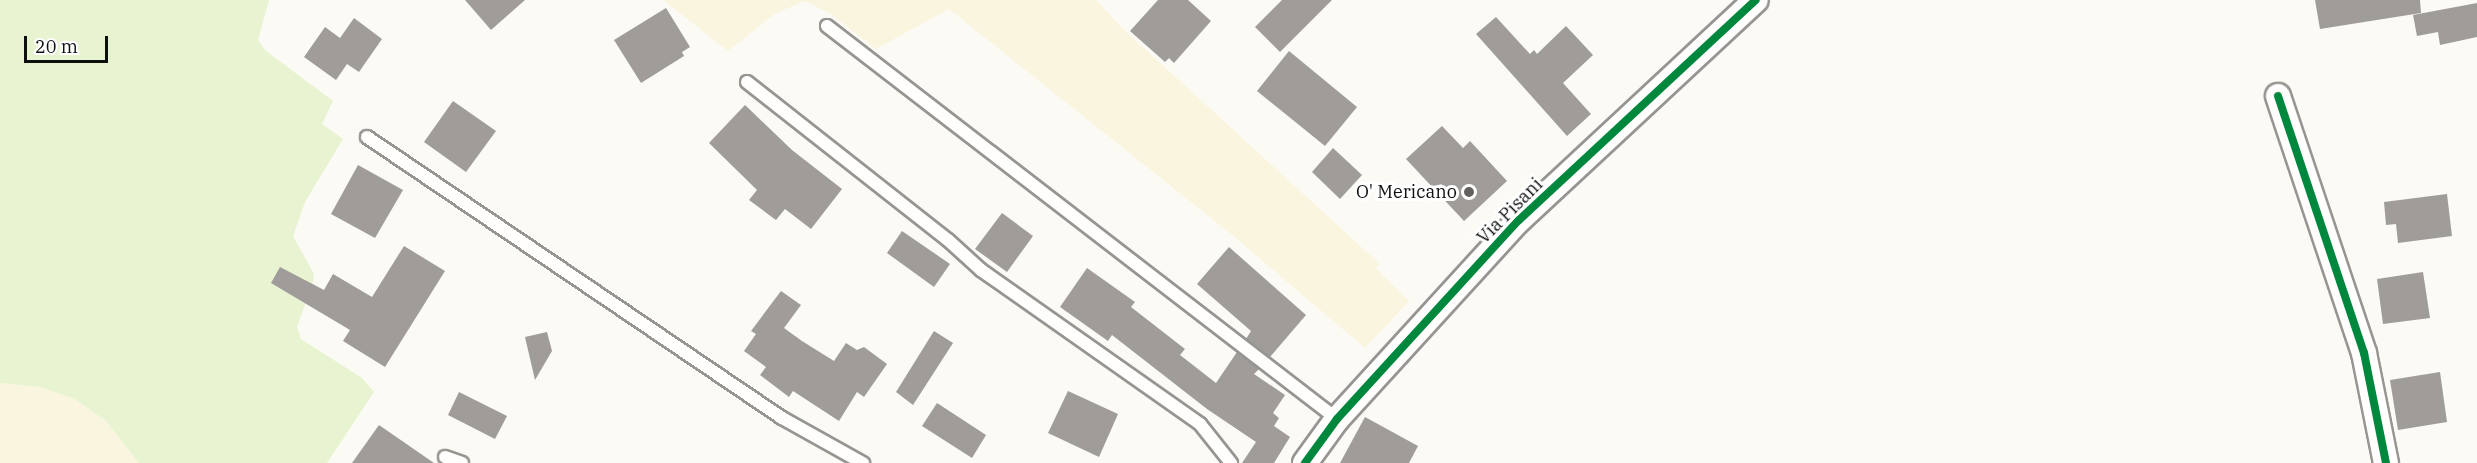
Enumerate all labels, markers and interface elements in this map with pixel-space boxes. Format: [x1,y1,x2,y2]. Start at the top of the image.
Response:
scale bar [27,24,111,62]
text: 20 m [35,35,78,58]
street label: Via Pisani [1473,174,1547,248]
place label: O' Mericano [1356,181,1457,203]
marker: O' Mericano [1462,185,1476,199]

